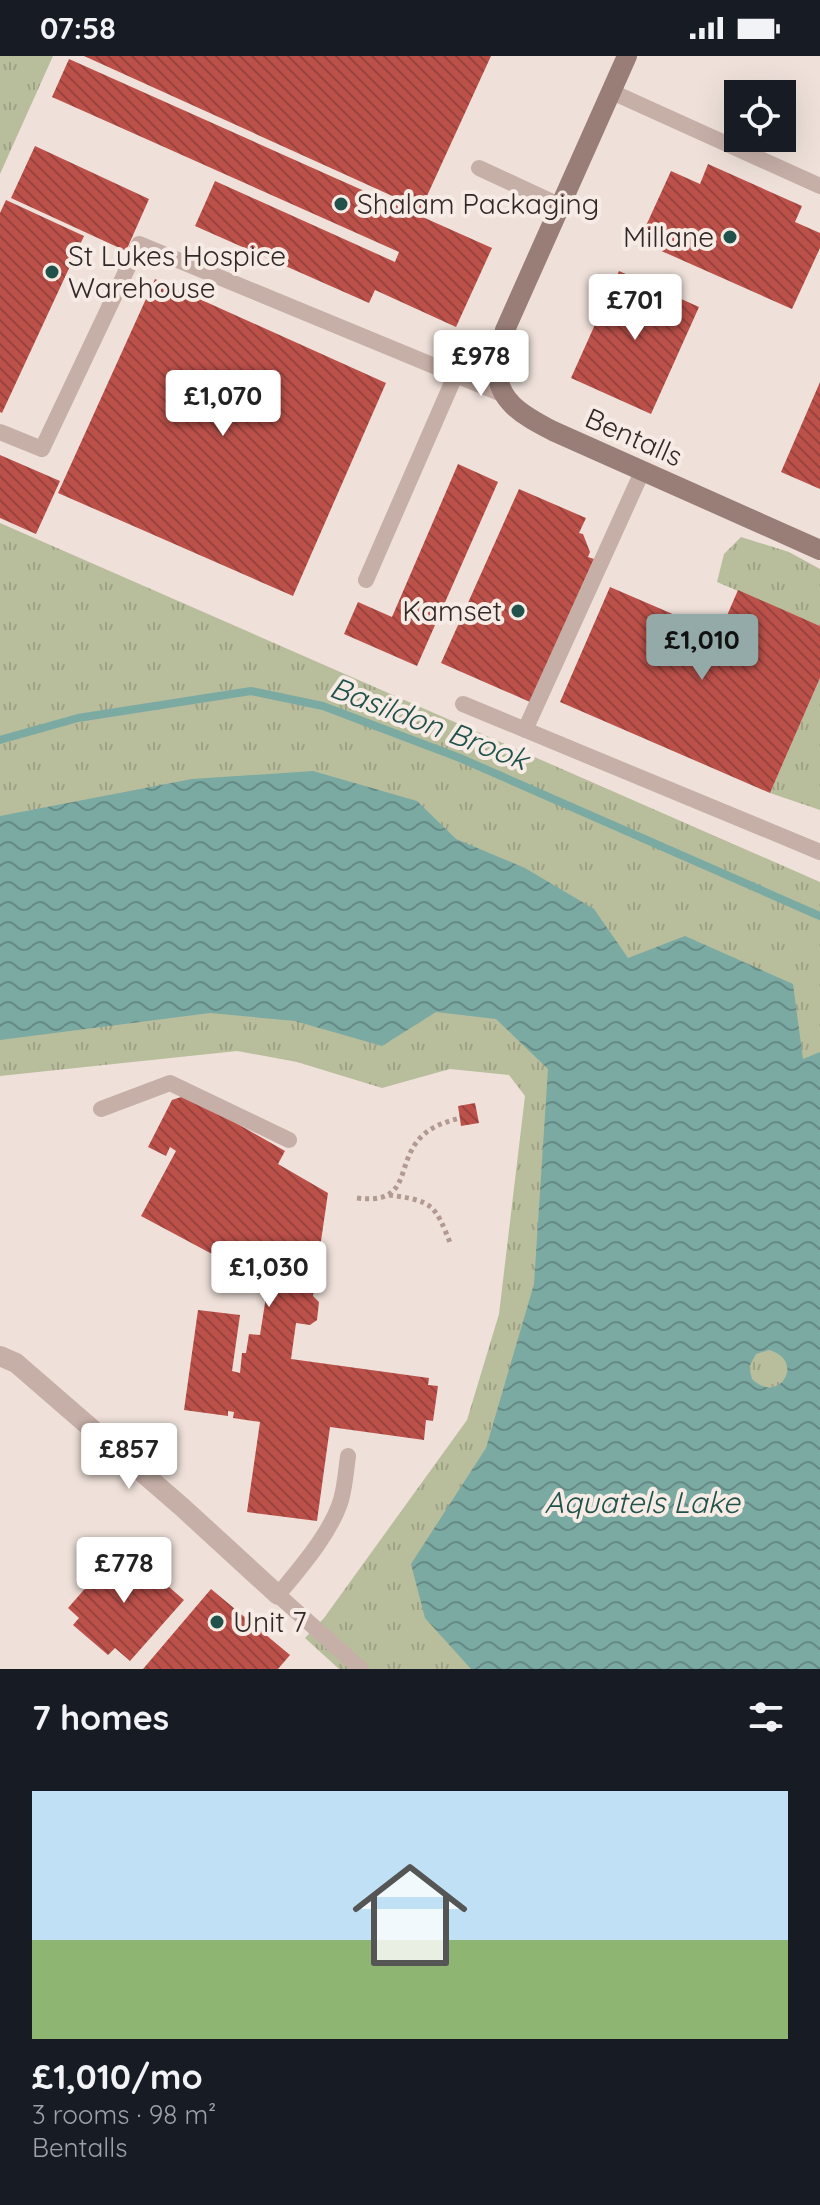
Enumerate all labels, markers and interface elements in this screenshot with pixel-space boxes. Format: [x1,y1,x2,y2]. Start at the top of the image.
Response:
text: 07:58 [40,9,116,47]
map controls [724,80,796,152]
button: locate [724,80,796,152]
place label: Shalam Packaging [357,186,599,221]
marker: Shalam Packaging [332,195,350,213]
place label: Millane [623,219,714,254]
marker: Millane [721,228,739,246]
place label: St Lukes Hospice Warehouse [68,238,286,305]
marker: St Lukes Hospice Warehouse [43,263,61,281]
pin: £701 [588,274,682,342]
text: £701 [607,283,663,316]
pin: £978 [434,330,528,398]
text: £978 [452,339,510,372]
pin: £1,070 [158,370,288,438]
text: £1,070 [184,379,262,412]
street label: Bentalls [580,400,688,473]
place label: Kamset [402,593,502,628]
marker: Kamset [509,602,527,620]
pin: £1,010 [637,614,767,682]
text: £1,010 [664,623,740,656]
water label: Basildon Brook [325,668,537,779]
pin: £1,030 [204,1241,334,1309]
text: £1,030 [229,1250,309,1283]
pin: £857 [82,1423,176,1491]
text: £857 [99,1432,159,1465]
water label: Aquatels Lake [544,1483,741,1521]
pin: £778 [77,1537,171,1605]
text: £778 [94,1546,154,1579]
place label: Unit 7 [233,1604,307,1639]
marker: Unit 7 [208,1613,226,1631]
icon: filters [744,1695,788,1739]
text: 7 homes [32,1696,169,1739]
icon: home [338,1843,482,1987]
text: £1,010/mo [32,2055,203,2098]
text: 3 rooms · 98 m² [32,2098,216,2131]
text: Bentalls [32,2131,127,2164]

